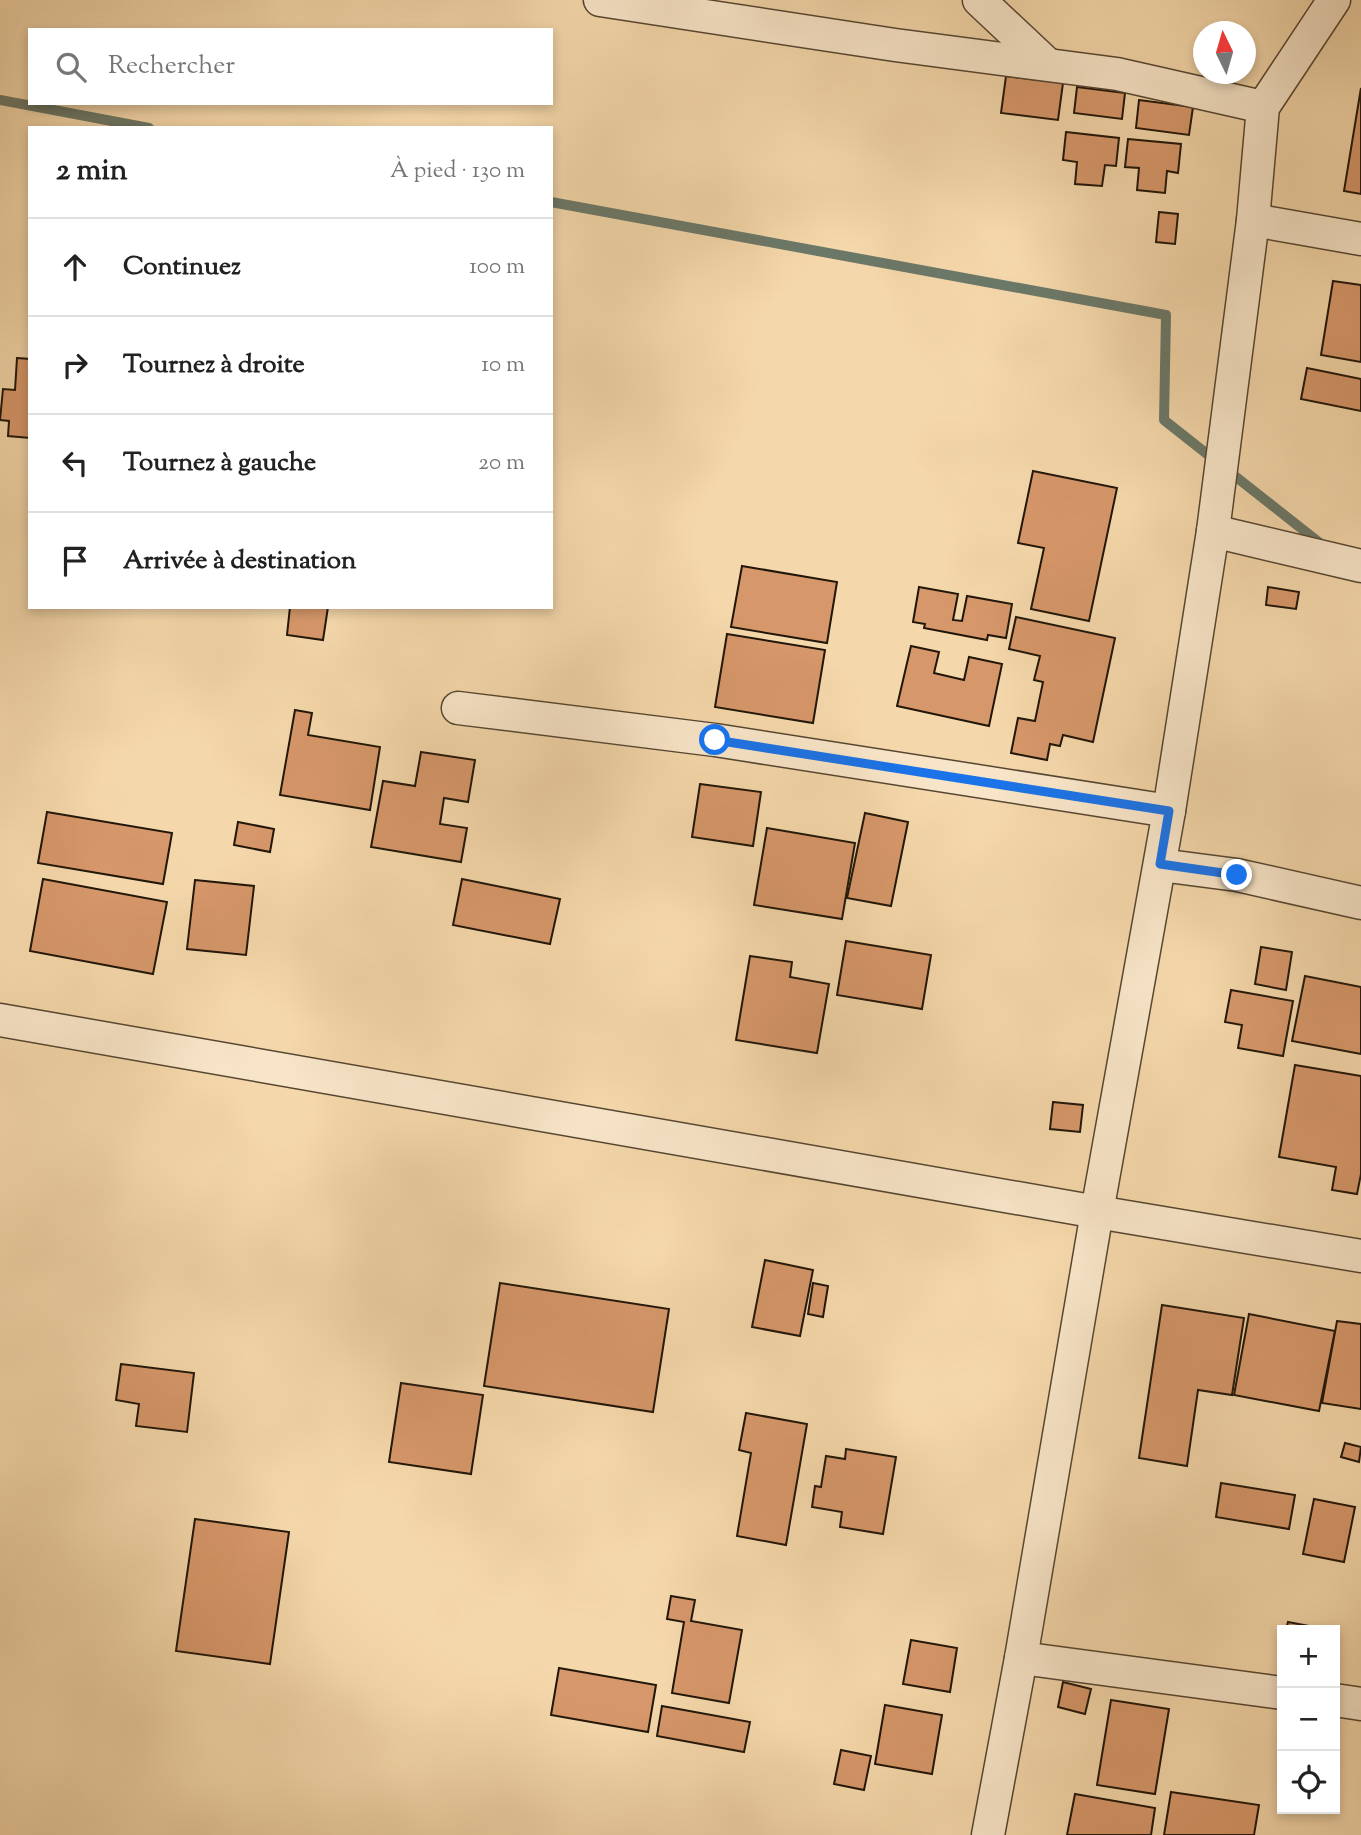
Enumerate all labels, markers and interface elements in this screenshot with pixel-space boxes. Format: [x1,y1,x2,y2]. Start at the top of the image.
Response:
north arrow [1193,21,1256,84]
search box [28,28,553,105]
icon: search [52,48,90,86]
text: Rechercher [108,48,235,85]
text: 2 min [56,150,128,193]
text: À pied · 130 m [390,155,525,188]
icon: ahead [56,248,94,286]
text: Continuez [123,249,241,286]
text: 100 m [469,251,525,284]
icon: right [56,346,94,384]
text: Tournez à droite [123,347,305,384]
text: 10 m [481,349,525,382]
icon: left [56,444,94,482]
text: Tournez à gauche [123,445,316,482]
text: 20 m [478,447,525,480]
icon: arrive [56,542,94,580]
text: Arrivée à destination [123,543,356,580]
route start [699,724,730,755]
route end [1221,859,1252,890]
map controls [1277,1625,1340,1814]
button: + [1277,1625,1340,1688]
button: − [1277,1688,1340,1751]
button: locate [1277,1751,1340,1814]

